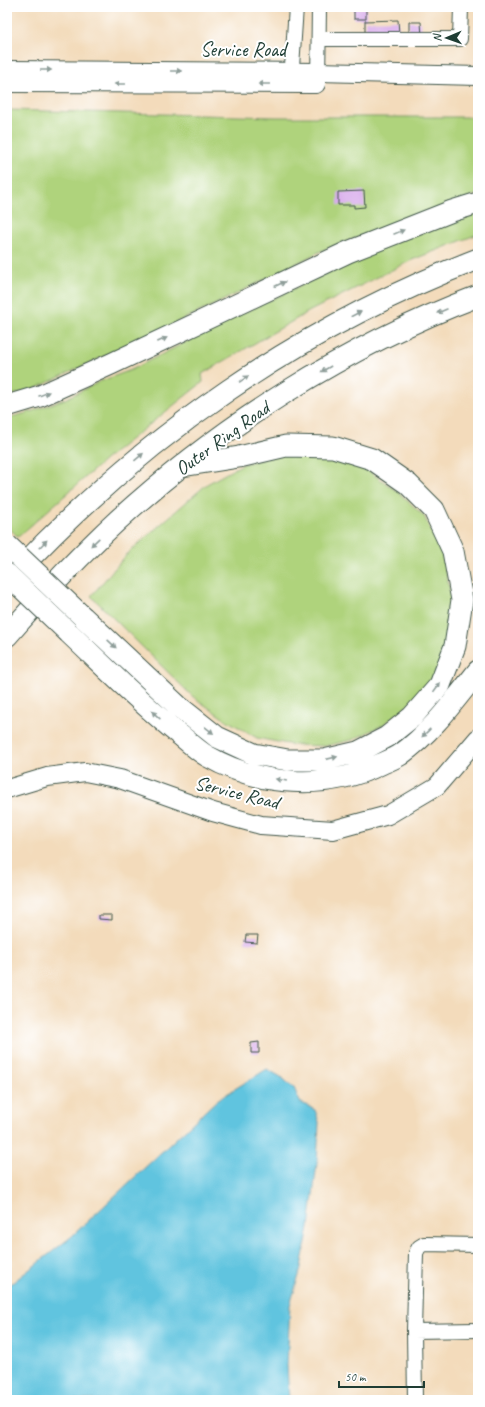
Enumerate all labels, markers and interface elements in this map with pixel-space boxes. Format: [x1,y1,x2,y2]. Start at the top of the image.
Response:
north arrow [427,18,467,58]
text: N [430,33,444,42]
street label: Service Road [200,37,289,62]
one-way arrow [40,67,53,73]
one-way arrow [170,68,183,74]
one-way arrow [113,81,126,87]
one-way arrow [257,81,270,87]
one-way arrow [393,228,405,234]
one-way arrow [274,281,285,287]
one-way arrow [436,307,448,314]
one-way arrow [350,310,361,317]
one-way arrow [157,337,168,343]
one-way arrow [320,365,332,372]
one-way arrow [238,375,249,383]
one-way arrow [39,391,50,397]
street label: Outer Ring Road [170,394,277,481]
one-way arrow [134,452,144,461]
one-way arrow [90,537,100,547]
one-way arrow [38,539,48,549]
one-way arrow [107,639,117,649]
one-way arrow [433,682,441,693]
one-way arrow [151,710,161,719]
one-way arrow [203,726,214,734]
one-way arrow [421,728,431,738]
one-way arrow [326,754,338,760]
street label: Service Road [192,770,285,816]
one-way arrow [275,777,287,783]
scale bar [339,1363,424,1389]
text: 50 m [345,1369,367,1385]

